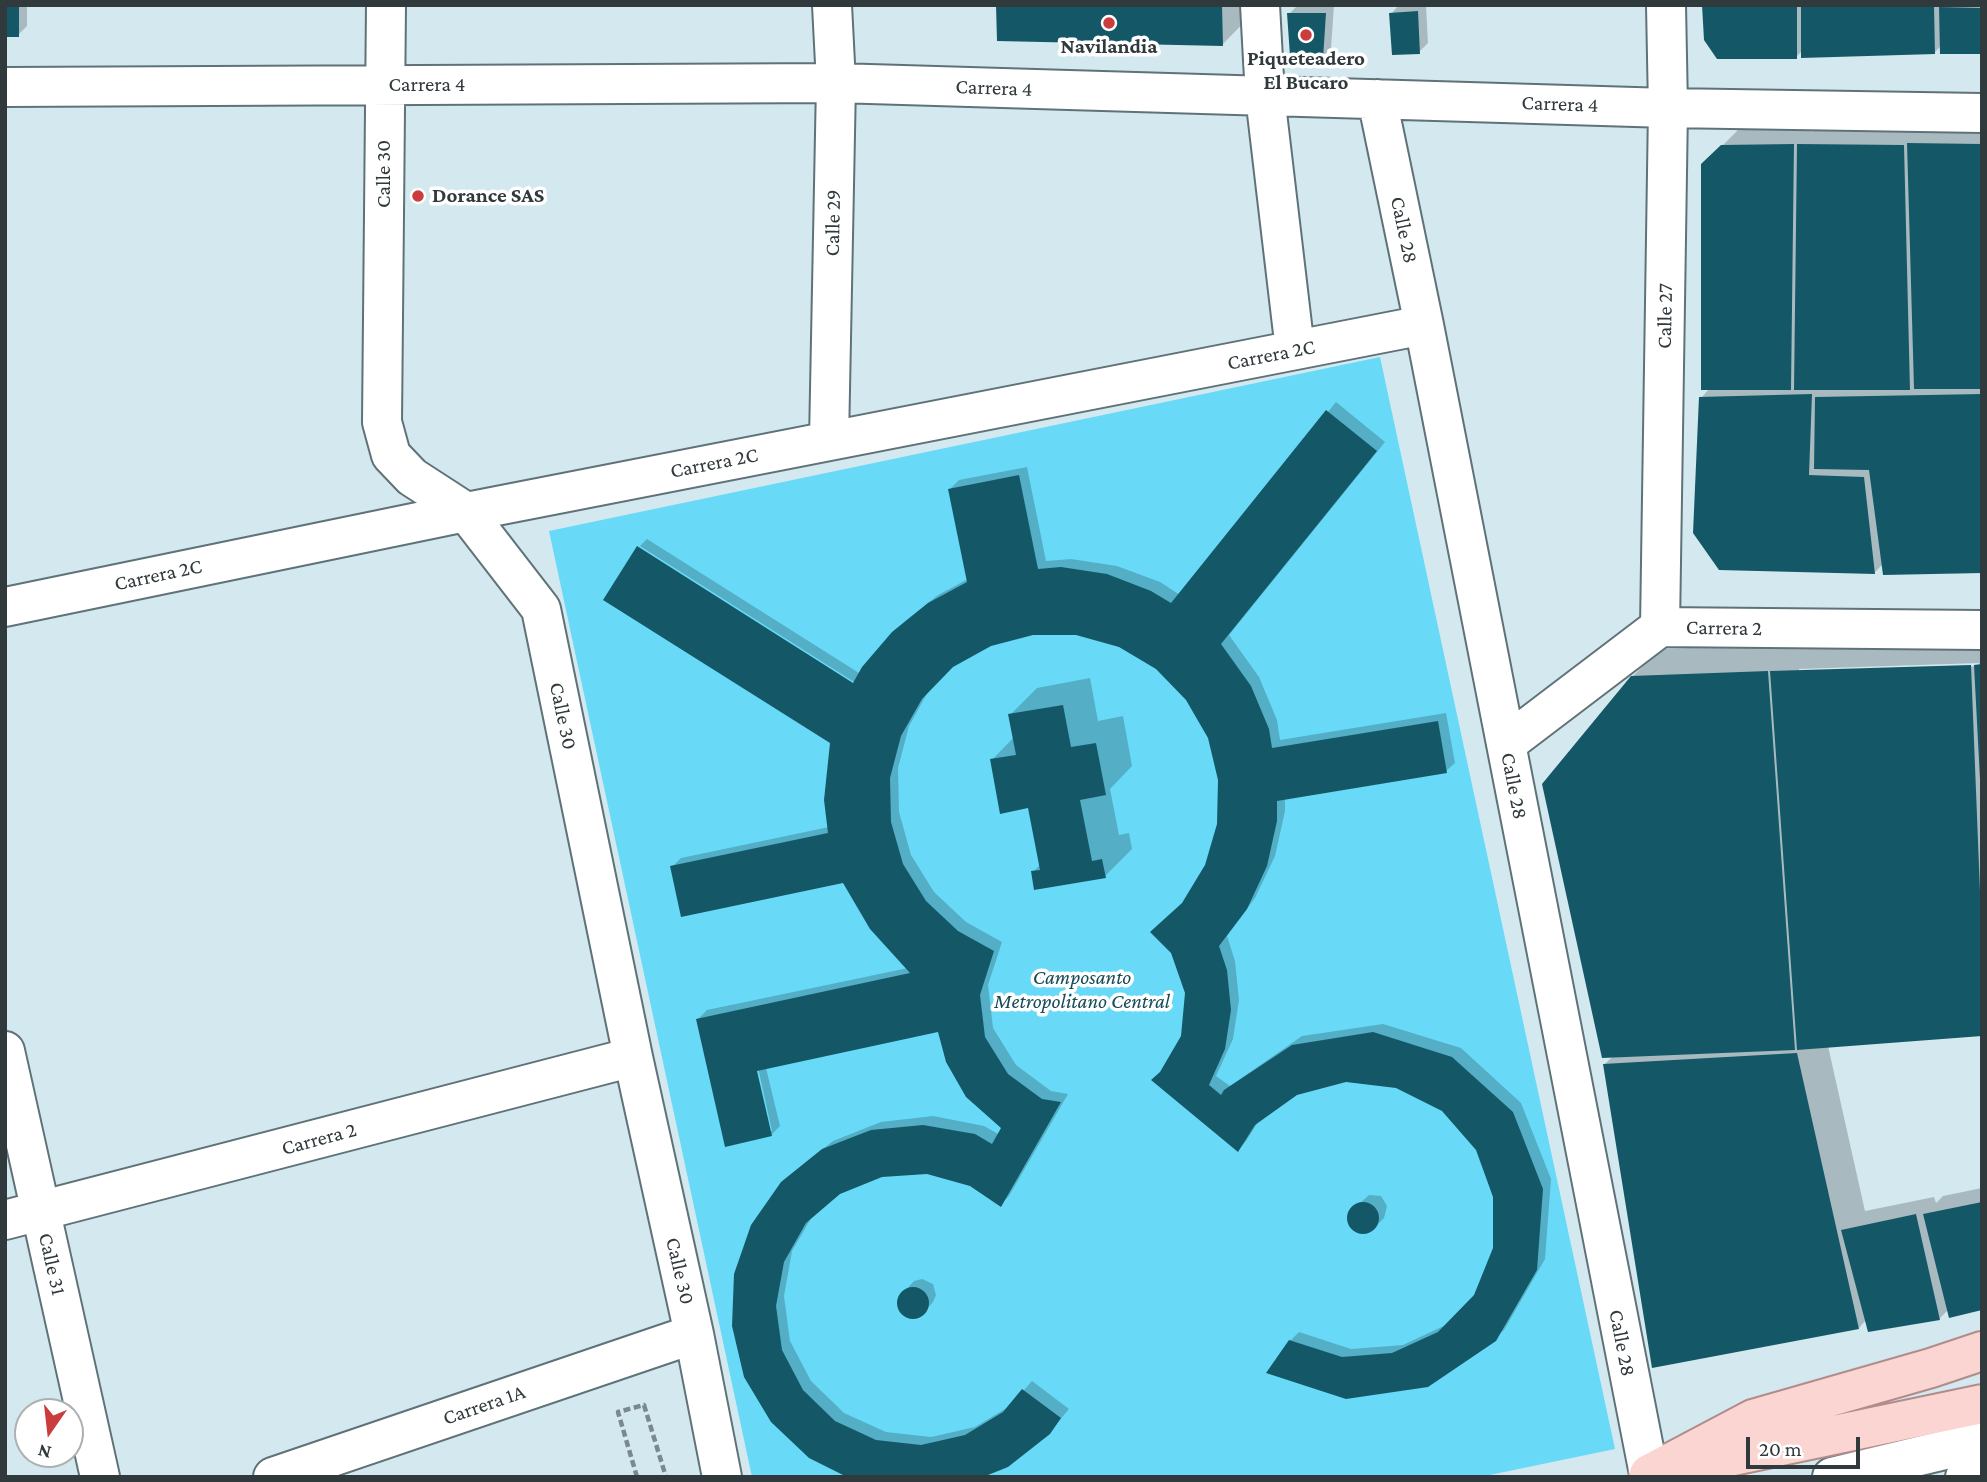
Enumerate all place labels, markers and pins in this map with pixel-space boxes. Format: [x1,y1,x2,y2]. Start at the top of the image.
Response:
marker: Navilandia [1101,15,1117,31]
marker: Piqueteadero El Bucaro [1298,27,1314,43]
place label: Navilandia [1061,34,1157,60]
place label: Piqueteadero El Bucaro [1247,46,1365,96]
place label: Dorance SAS [432,183,544,209]
marker: Dorance SAS [410,188,426,204]

